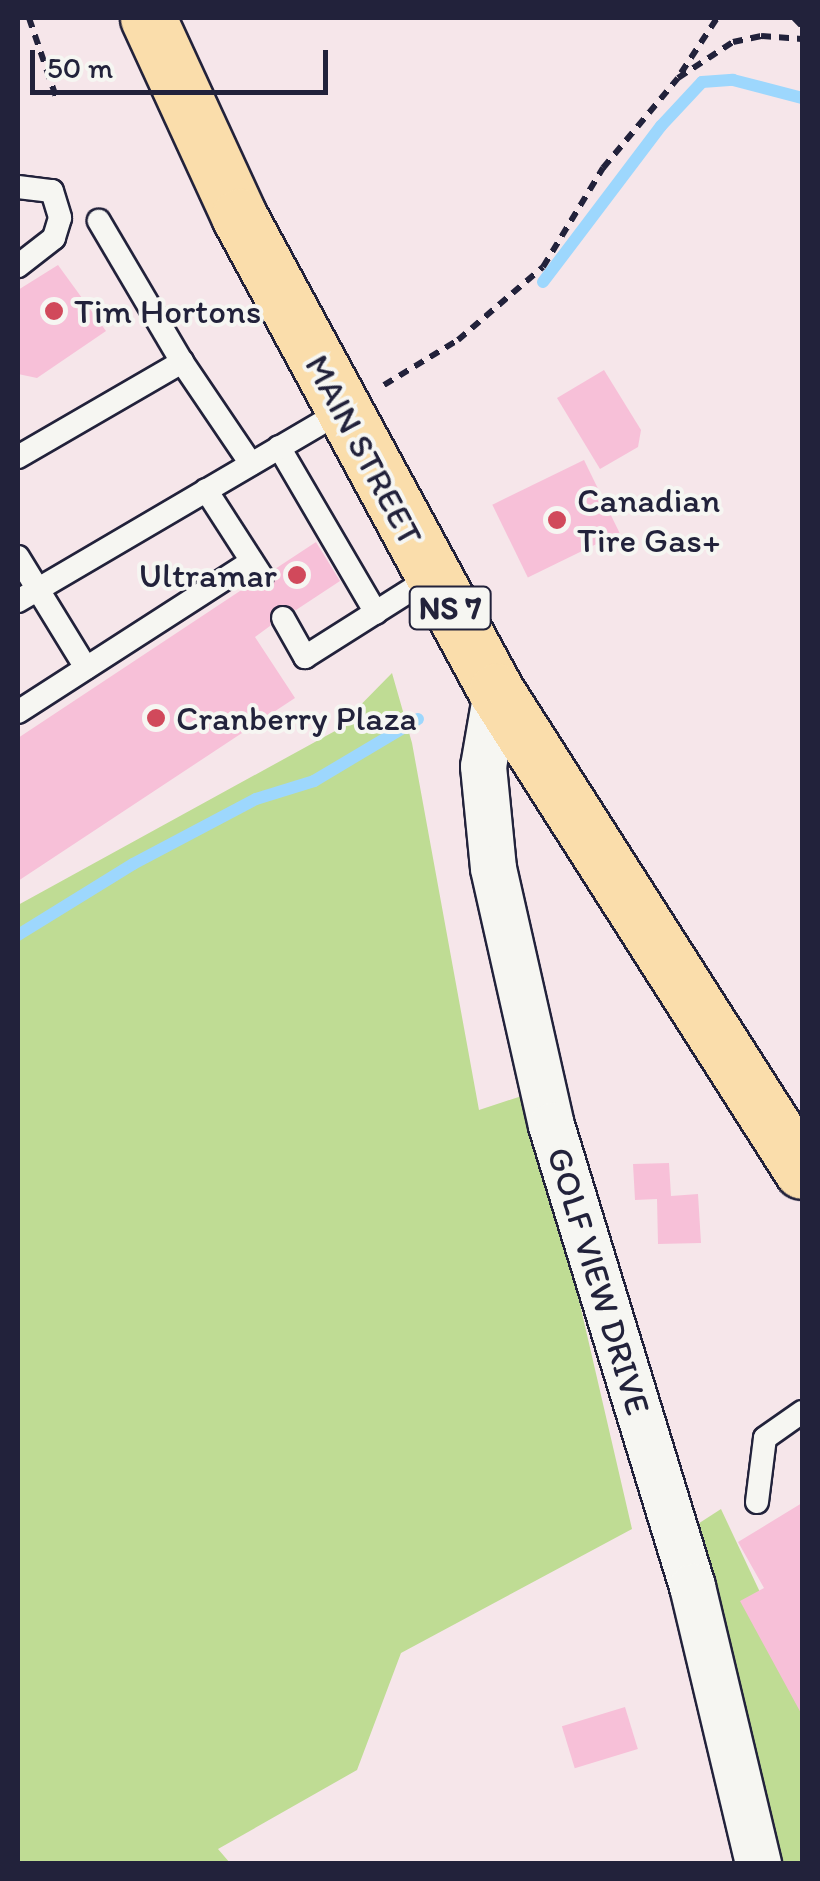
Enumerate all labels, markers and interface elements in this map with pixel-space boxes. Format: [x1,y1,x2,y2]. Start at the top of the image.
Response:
scale bar [35,30,332,92]
text: 50 m [47,49,113,86]
place label: Tim Hortons [74,290,262,332]
marker: Tim Hortons [43,300,65,322]
street label: MAIN STREET [296,347,432,553]
place label: Canadian Tire Gas+ [577,479,721,561]
marker: Canadian Tire Gas+ [546,509,568,531]
place label: Ultramar [139,554,277,596]
marker: Ultramar [286,564,308,586]
road number: NS 7 [408,581,492,635]
place label: Cranberry Plaza [176,697,417,739]
marker: Cranberry Plaza [145,707,167,729]
street label: GOLF VIEW DRIVE [538,1140,660,1422]

